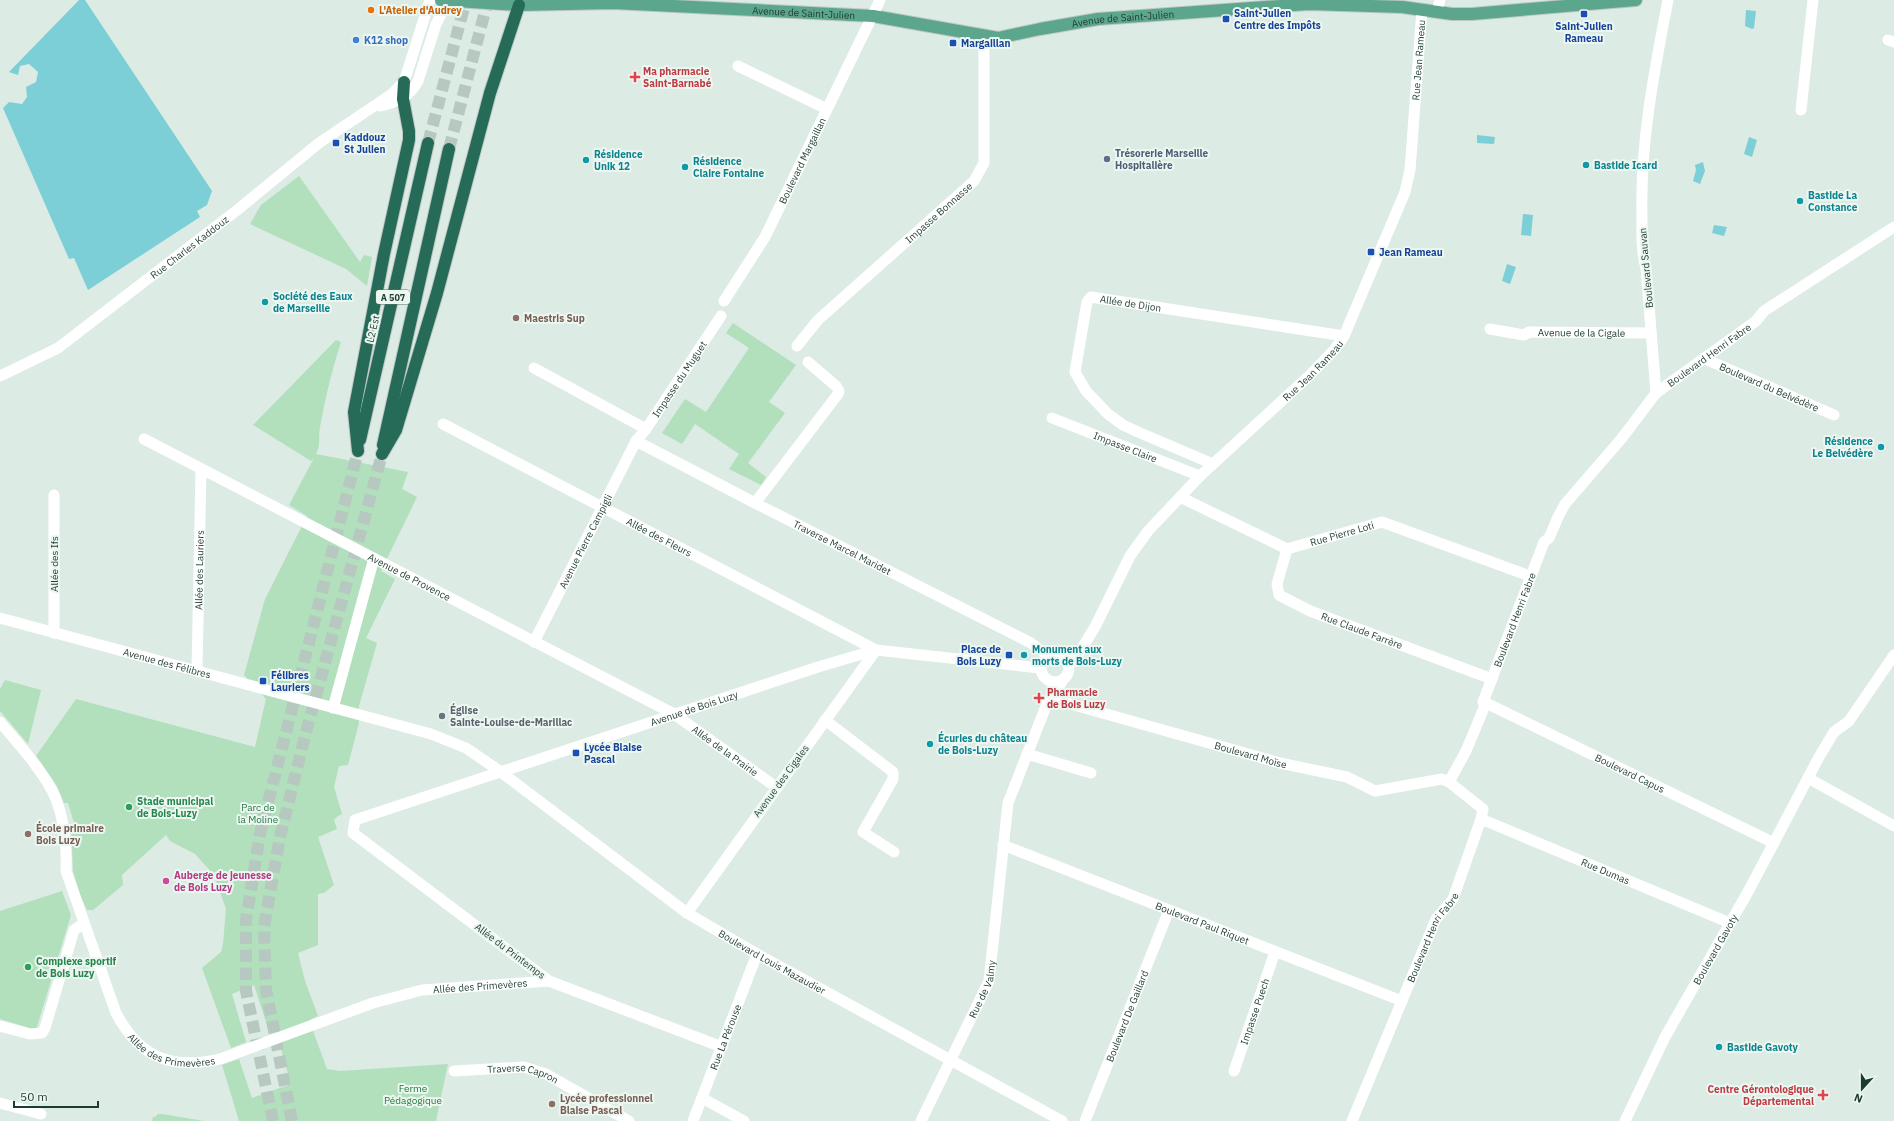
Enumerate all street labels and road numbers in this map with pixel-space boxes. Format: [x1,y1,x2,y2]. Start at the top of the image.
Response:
street label: Avenue de Saint-Julien [752,3,855,22]
street label: Avenue de Saint-Julien [1071,7,1175,30]
street label: Rue Jean Rameau [1409,19,1428,101]
street label: Boulevard Margaillan [776,115,829,206]
street label: Impasse Bonnasse [902,179,975,246]
street label: Rue Charles Kaddouz [147,213,231,281]
street label: Boulevard Sauvan [1636,227,1656,309]
road number: A 507 [376,290,410,304]
street label: Allée de Dijon [1099,292,1162,314]
street label: L2 Est [364,314,383,344]
street label: Boulevard Henri Fabre [1664,320,1754,389]
street label: Avenue de la Cigale [1538,326,1626,339]
street label: Rue Jean Rameau [1280,337,1346,404]
street label: Impasse du Muguet [649,338,709,420]
street label: Boulevard du Belvédère [1717,360,1821,414]
street label: Impasse Claire [1092,428,1160,465]
street label: Avenue Pierre Campigli [556,492,615,591]
street label: Allée des Fleurs [624,515,694,559]
street label: Traverse Marcel Maridet [791,517,894,578]
street label: Rue Pierre Loti [1308,518,1375,549]
street label: Allée des Lauriers [192,530,206,610]
street label: Allée des Ifs [48,536,61,592]
street label: Avenue de Provence [366,550,453,604]
street label: Boulevard Henri Fabre [1490,570,1538,669]
street label: Rue Claude Farrère [1319,609,1405,652]
street label: Avenue des Félibres [122,645,212,681]
street label: Avenue de Bois Luzy [649,687,740,729]
street label: Allée de la Prairie [689,722,761,779]
street label: Boulevard Moïse [1213,738,1289,771]
street label: Avenue des Cigales [750,742,812,820]
street label: Boulevard Capus [1593,751,1667,795]
street label: Rue Dumas [1579,855,1632,887]
street label: Boulevard Henri Fabre [1404,891,1461,984]
street label: Boulevard Paul Riquet [1154,899,1251,947]
street label: Boulevard Gavoty [1690,912,1740,987]
street label: Allée du Printemps [472,920,548,982]
street label: Boulevard Louis Mazaudier [716,927,828,997]
street label: Rue de Valmy [966,959,998,1020]
street label: Boulevard De Gaillard [1103,968,1151,1064]
street label: Allée des Primevères [433,976,528,996]
street label: Impasse Puech [1237,977,1272,1046]
street label: Rue La Pérouse [707,1002,744,1072]
street label: Allée des Primevères [125,1030,216,1069]
street label: Traverse Capron [487,1060,561,1086]

